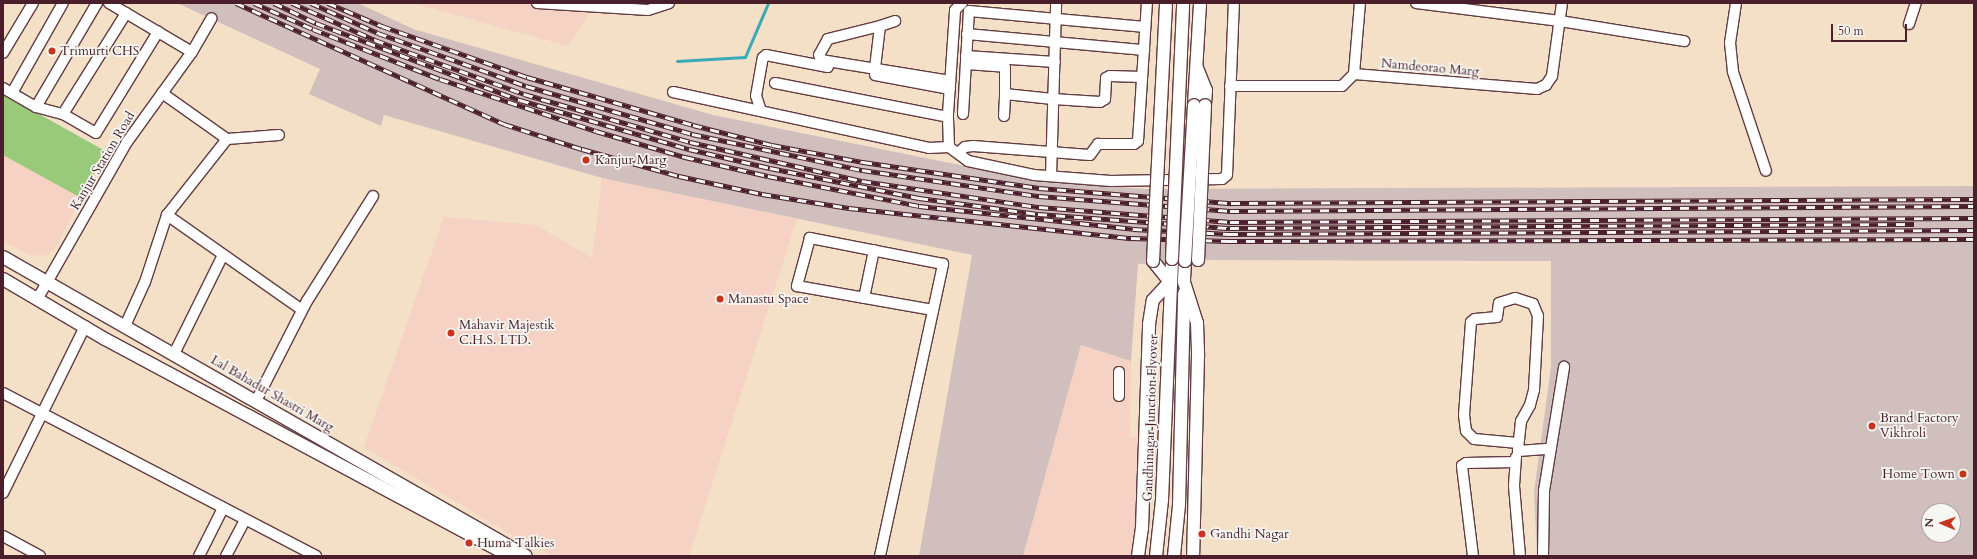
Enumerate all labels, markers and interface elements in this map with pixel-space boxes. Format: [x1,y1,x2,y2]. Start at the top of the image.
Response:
scale bar [1833,16,1909,42]
text: 50 m [1838,23,1864,39]
place label: Trimurti CHS [60,43,139,59]
marker: Trimurti CHS [47,46,57,56]
street label: Namdeorao Marg [1380,56,1480,80]
street label: Kanjur Station Road [67,109,139,213]
place label: Kanjur Marg [595,152,667,168]
marker: Kanjur Marg [580,154,592,166]
place label: Manastu Space [728,291,809,307]
marker: Manastu Space [715,294,725,304]
place label: Mahavir Majestik C.H.S. LTD. [459,318,555,349]
marker: Mahavir Majestik C.H.S. LTD. [446,328,456,338]
street label: Gandhinagar Junction Flyover [1140,334,1162,502]
street label: Lal Bahadur Shastri Marg [208,352,336,436]
place label: Brand Factory Vikhroli [1880,411,1959,442]
marker: Brand Factory Vikhroli [1867,421,1877,431]
place label: Home Town [1882,466,1955,482]
marker: Home Town [1958,469,1968,479]
north arrow [1921,503,1961,543]
text: N [1922,518,1937,528]
place label: Gandhi Nagar [1210,526,1289,542]
marker: Gandhi Nagar [1197,529,1207,539]
place label: Huma Talkies [477,535,554,551]
marker: Huma Talkies [464,538,474,548]

